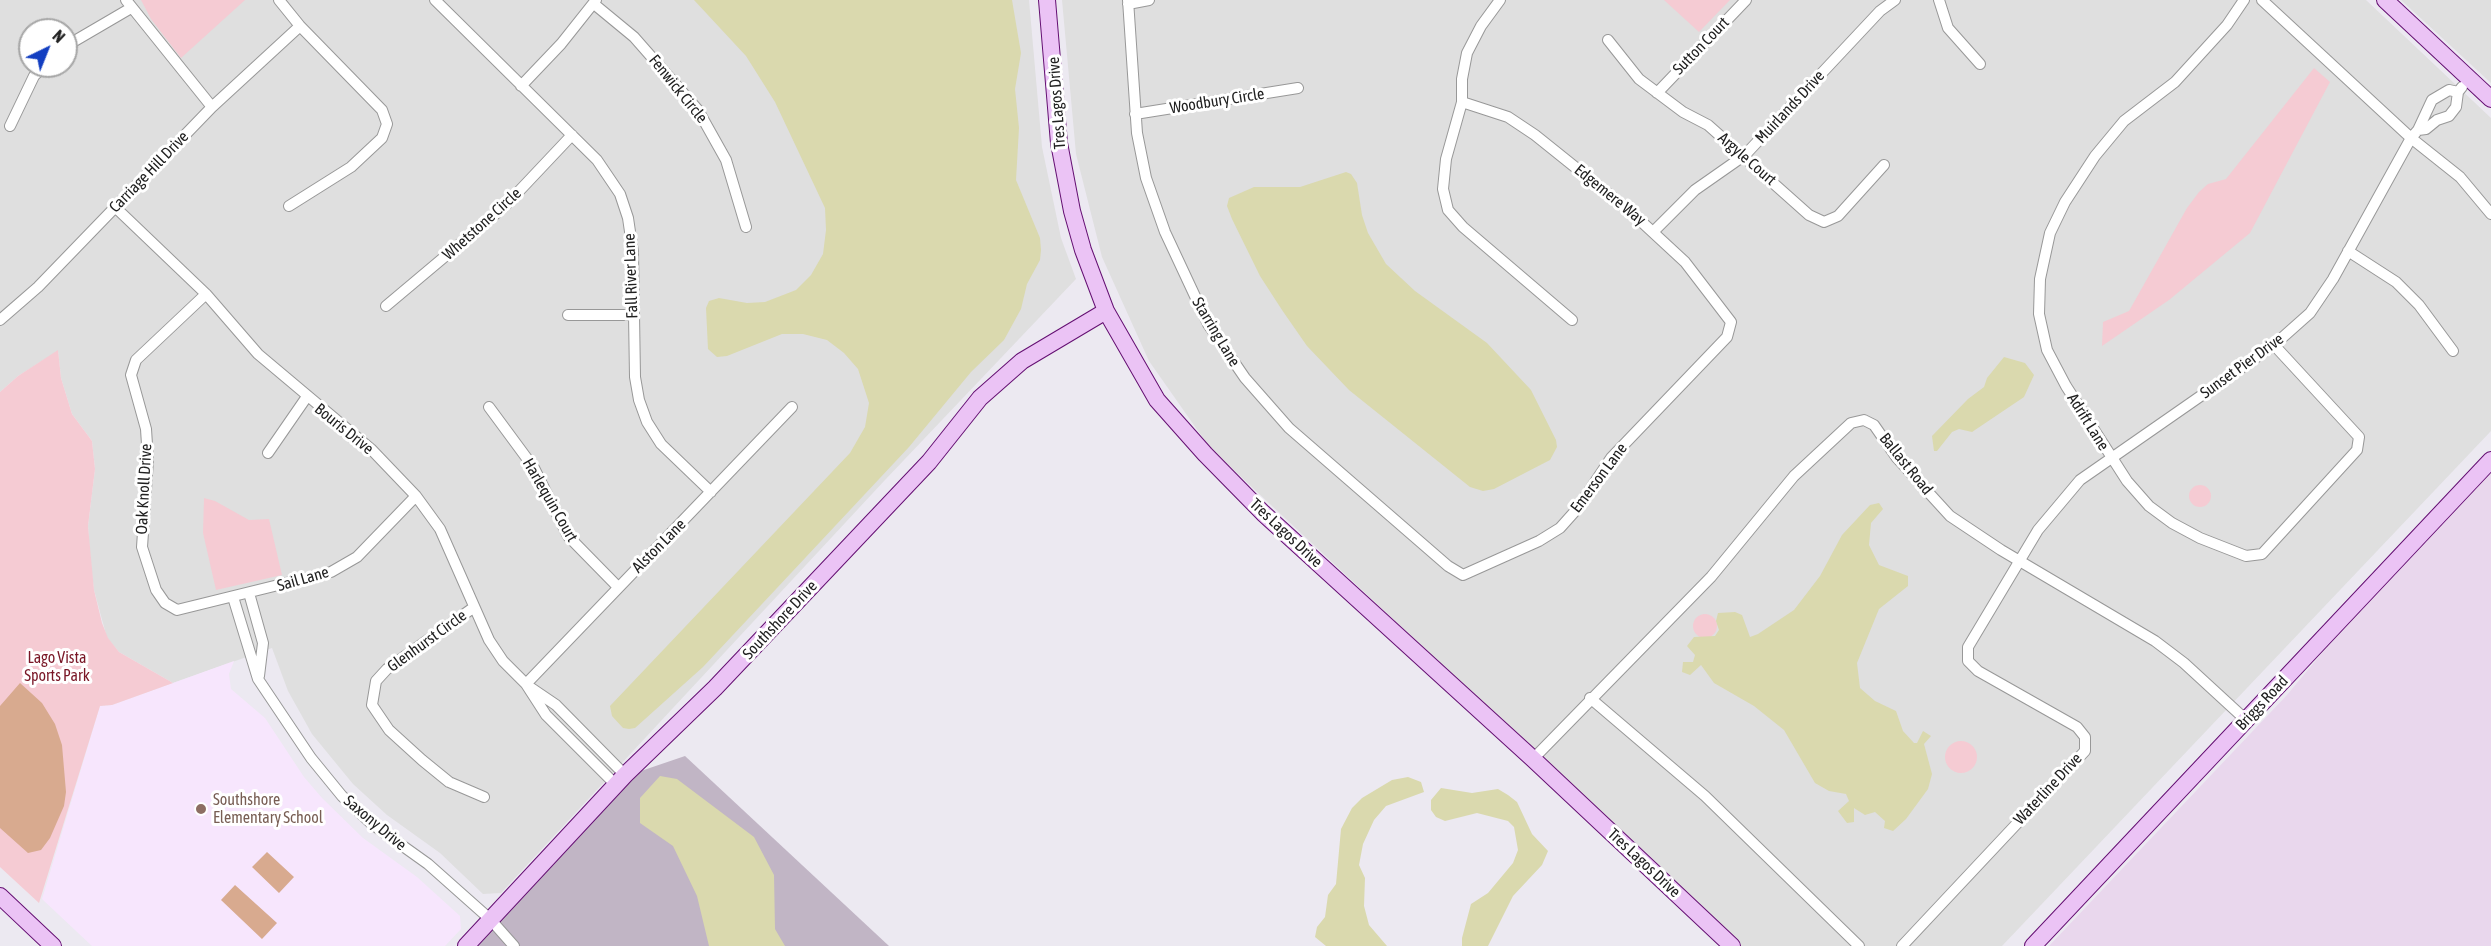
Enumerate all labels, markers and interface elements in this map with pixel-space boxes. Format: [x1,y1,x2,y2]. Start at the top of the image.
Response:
street label: Sutton Court [1669,13,1733,79]
north arrow [18,18,78,78]
text: N [49,26,69,46]
street label: Fenwick Circle [645,51,711,127]
street label: Tres Lagos Drive [1044,56,1070,150]
street label: Muirlands Drive [1751,67,1829,147]
street label: Woodbury Circle [1168,84,1266,118]
street label: Carriage Hill Drive [105,127,193,217]
street label: Argyle Court [1714,129,1780,189]
street label: Edgemere Way [1570,160,1650,230]
street label: Whetstone Circle [439,184,525,264]
street label: Fall River Lane [620,233,642,319]
street label: Starring Lane [1188,294,1244,370]
street label: Sunset Pier Drive [2197,329,2287,403]
street label: Adrift Lane [2063,390,2113,454]
street label: Bouris Drive [311,399,377,459]
street label: Ballast Road [1875,429,1937,499]
street label: Emerson Lane [1567,439,1631,517]
street label: Oak Knoll Drive [132,443,156,535]
street label: Harlequin Court [518,455,582,545]
street label: Tres Lagos Drive [1246,494,1326,572]
street label: Alston Lane [628,515,690,577]
street label: Sail Lane [275,562,331,596]
street label: Southshore Drive [739,577,821,663]
street label: Glenhurst Circle [384,606,470,676]
park label: Lago Vista Sports Park [24,648,90,686]
street label: Briggs Road [2232,672,2292,734]
street label: Waterline Drive [2010,749,2086,829]
place label: Southshore Elementary School [213,790,323,828]
street label: Saxony Drive [340,791,410,855]
marker: Southshore Elementary School [194,802,208,816]
street label: Tres Lagos Drive [1604,824,1684,902]

